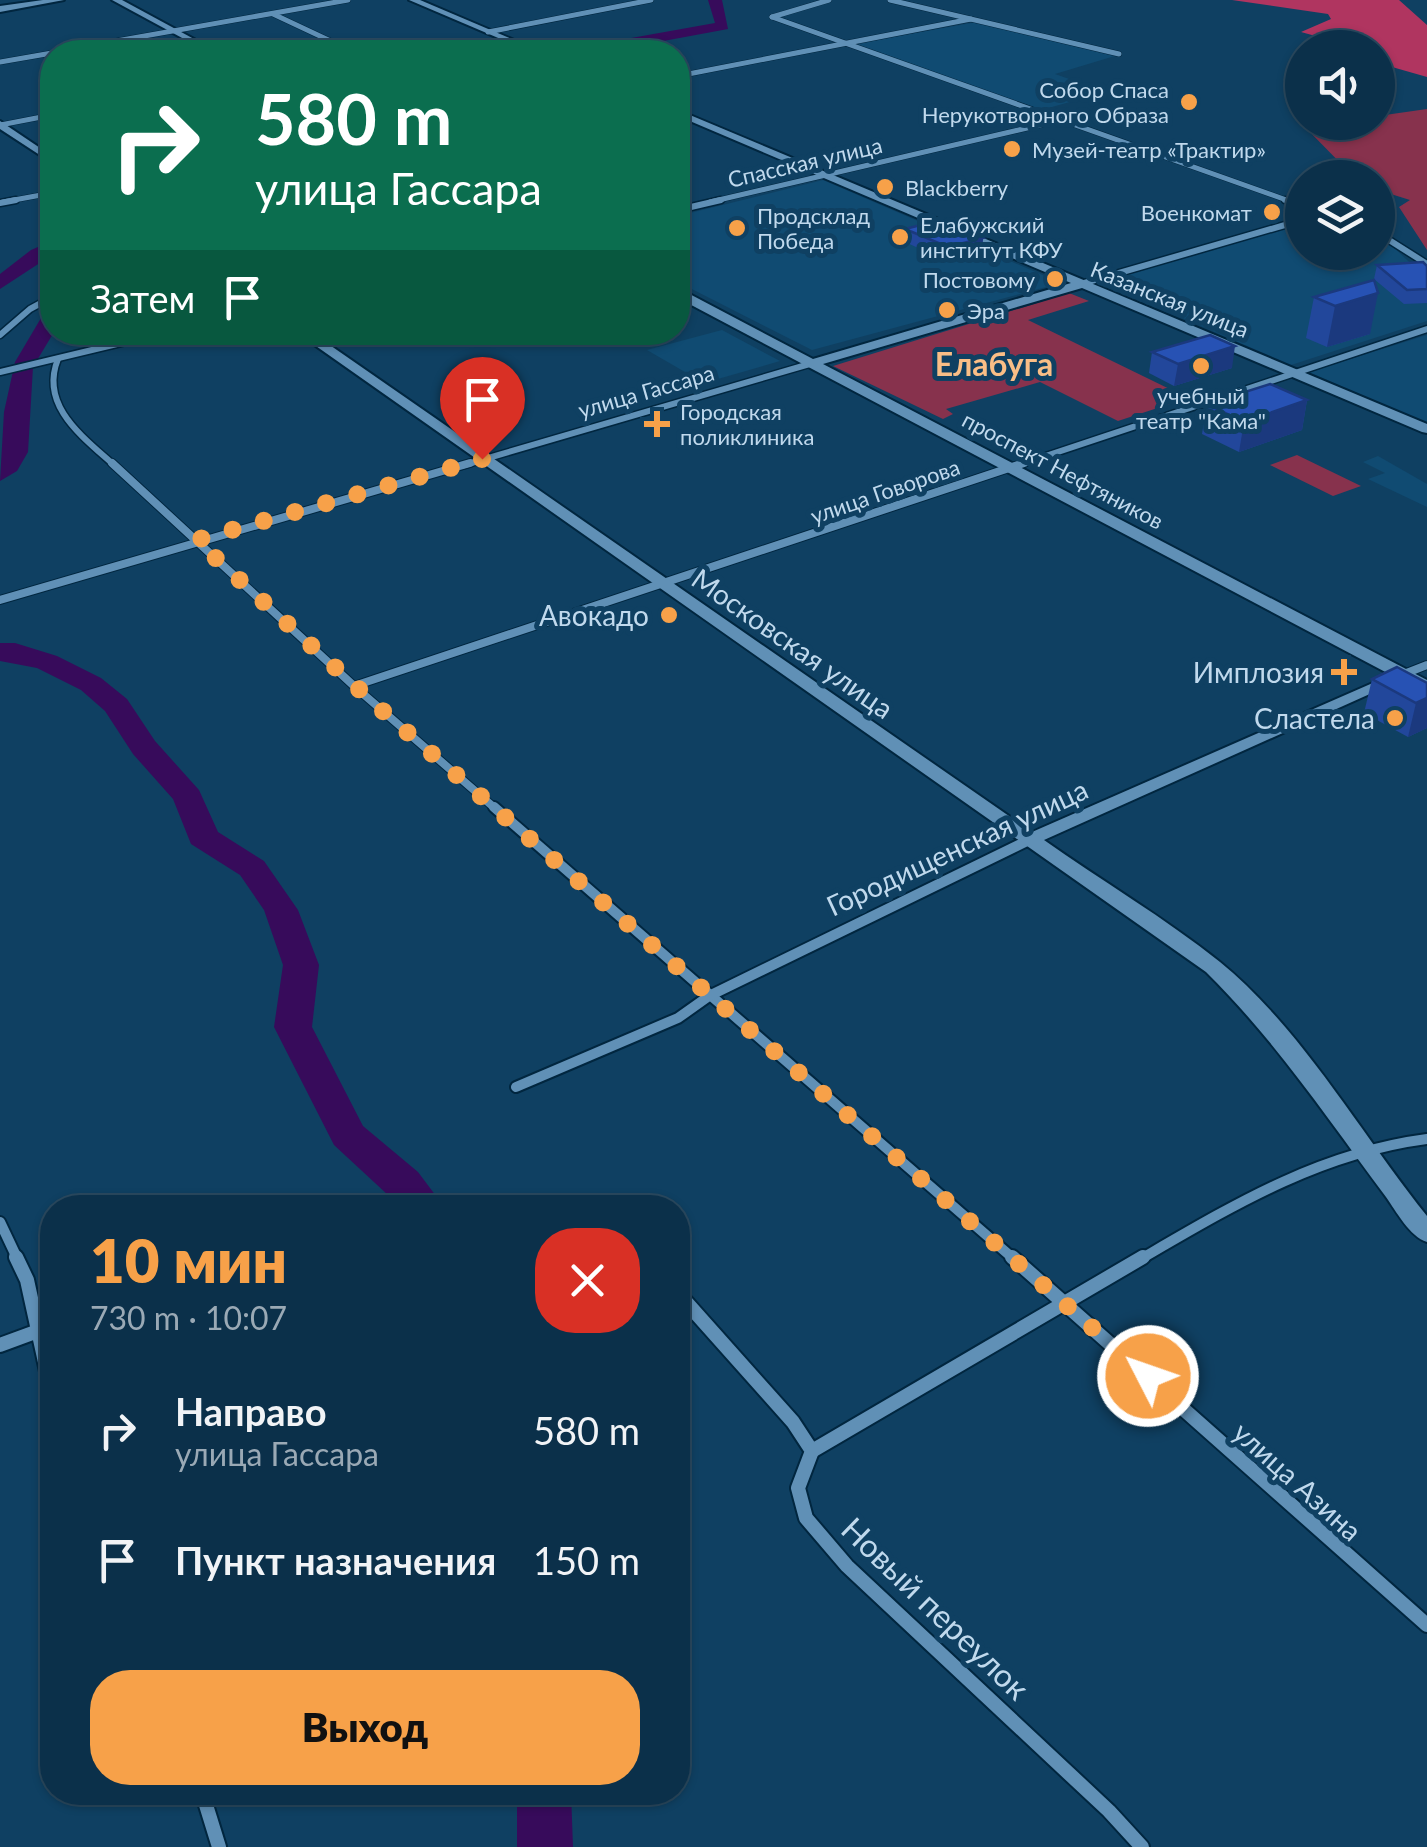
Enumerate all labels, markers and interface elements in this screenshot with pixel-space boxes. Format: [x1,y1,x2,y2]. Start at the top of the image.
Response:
map controls [1285,30,1395,270]
button: sound [1285,30,1395,140]
text: 580 m [255,76,452,160]
place label: Собор Спаса Нерукотворного Образа [922,76,1169,128]
icon: right [90,80,220,210]
marker: Собор Спаса Нерукотворного Образа [1178,91,1200,113]
street label: Спасская улица [725,131,885,193]
place label: Музей-театр «Трактир» [1032,136,1266,163]
marker: Музей-театр «Трактир» [1001,138,1023,160]
button: layers [1285,160,1395,270]
text: улица Гассара [255,161,542,215]
place label: Blackberry [905,174,1009,201]
marker: Blackberry [874,176,896,198]
place label: Военкомат [1141,199,1252,226]
marker: Военкомат [1261,201,1283,223]
place label: Продсклад Победа [757,202,870,254]
place label: Елабужский институт КФУ [920,211,1063,263]
marker: Продсклад Победа [726,217,748,239]
marker: Елабужский институт КФУ [889,226,911,248]
street label: Казанская улица [1087,255,1253,343]
place label: Постовому [923,266,1036,293]
marker: Постовому [1044,268,1066,290]
icon: arrive [215,270,270,325]
text: Затем [90,275,195,321]
place label: Эра [967,297,1005,324]
marker: Эра [936,299,958,321]
district label: Елабуга [935,344,1053,383]
marker: учебный театр "Кама" [1190,355,1212,377]
pin [440,357,525,460]
street label: улица Гассара [575,359,717,423]
icon: arrive [455,372,510,427]
place label: учебный театр "Кама" [1136,382,1266,434]
place label: Городская поликлиника [680,398,814,450]
street label: проспект Нефтяников [958,406,1168,534]
marker: Городская поликлиника [644,411,670,437]
street label: улица Говорова [807,453,963,529]
street label: Московская улица [686,561,900,725]
place label: Авокадо [539,598,649,632]
marker: Авокадо [658,604,680,626]
place label: Имплозия [1193,655,1324,689]
marker: Имплозия [1333,661,1355,683]
place label: Сластела [1254,701,1375,735]
marker: Сластела [1384,707,1406,729]
street label: Городищенская улица [821,772,1093,922]
text: 10 мин [90,1224,287,1296]
button: close [535,1228,640,1333]
text: 730 m · 10:07 [90,1298,287,1337]
position arrow [1096,1324,1200,1428]
text: Направо [175,1388,327,1434]
icon: right [90,1403,145,1458]
text: 580 m [533,1407,640,1453]
street label: улица Азина [1227,1415,1369,1547]
text: улица Гассара [175,1434,379,1473]
street label: Новый переулок [834,1509,1038,1708]
icon: arrive [90,1533,145,1588]
text: Пункт назначения [175,1537,496,1583]
text: 150 m [533,1537,640,1583]
button: Выход [90,1670,640,1785]

